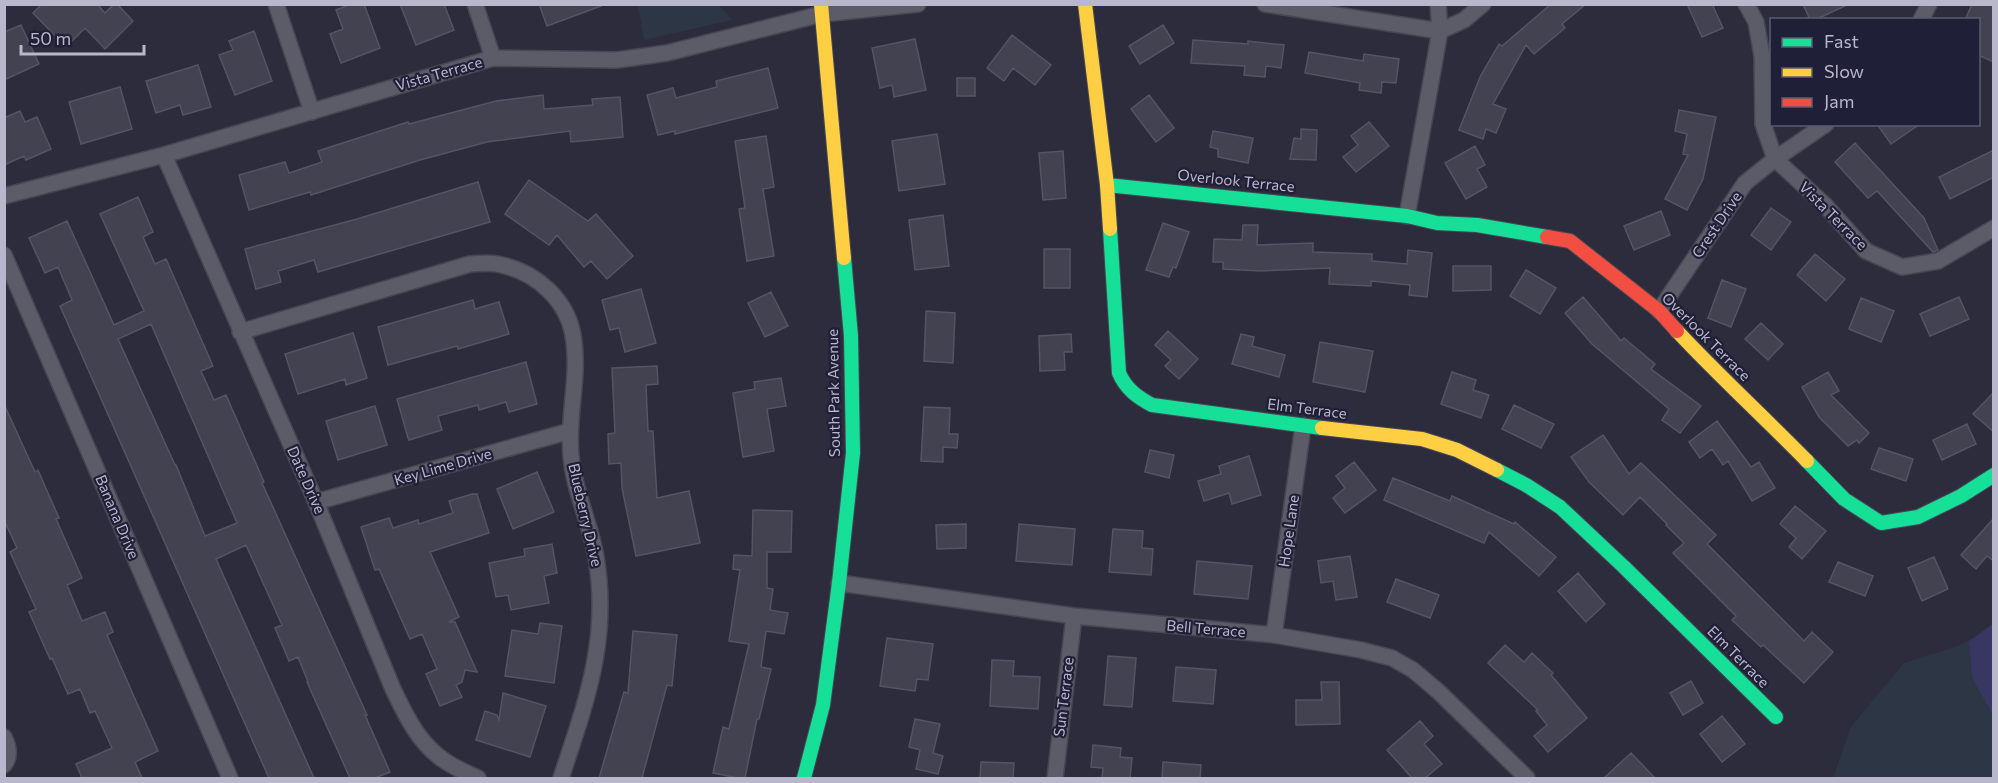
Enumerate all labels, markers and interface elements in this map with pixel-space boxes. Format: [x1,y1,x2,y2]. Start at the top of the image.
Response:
scale bar [21,18,144,56]
legend [1770,18,1980,126]
text: 50 m [30,27,71,49]
text: Fast [1824,30,1859,52]
street label: Vista Terrace [393,52,484,94]
text: Slow [1824,60,1864,82]
text: Jam [1824,90,1854,112]
street label: Overlook Terrace [1177,165,1296,195]
street label: Vista Terrace [1796,177,1872,253]
street label: Crest Drive [1687,188,1745,261]
street label: Overlook Terrace [1659,288,1755,384]
street label: South Park Avenue [823,329,843,457]
street label: Elm Terrace [1266,394,1348,422]
street label: Date Drive [284,443,330,516]
street label: Key Lime Drive [392,444,494,489]
street label: Blueberry Drive [565,461,607,568]
street label: Banana Drive [92,472,144,561]
street label: Hope Lane [1274,493,1302,568]
street label: Bell Terrace [1166,616,1247,640]
street label: Elm Terrace [1704,622,1773,691]
street label: Sun Terrace [1049,656,1077,738]

